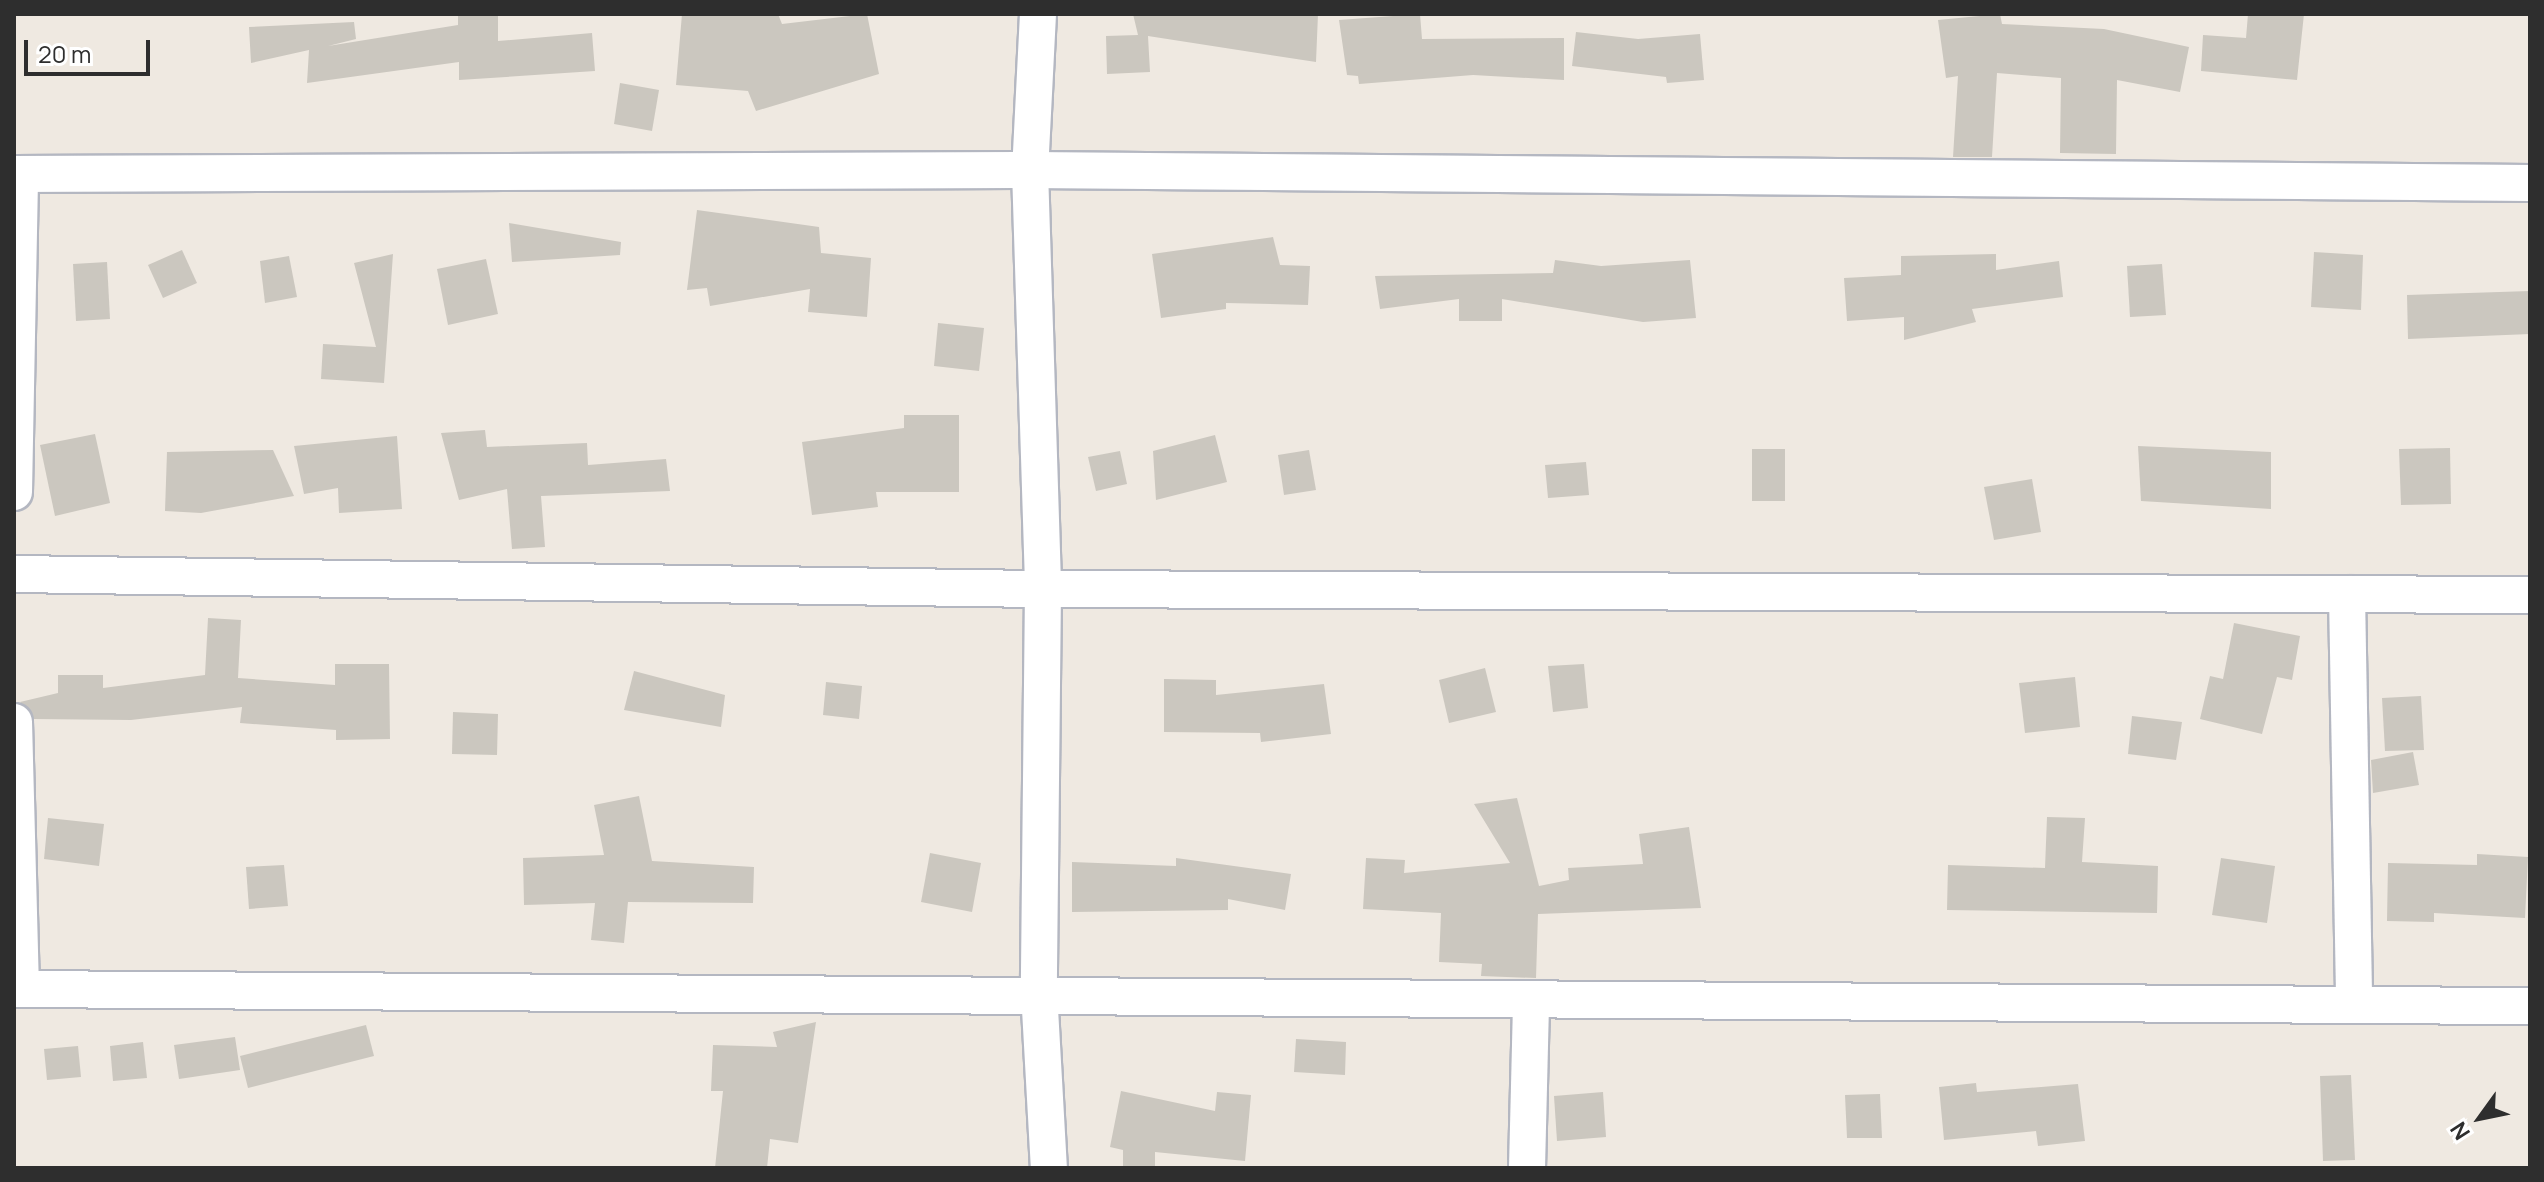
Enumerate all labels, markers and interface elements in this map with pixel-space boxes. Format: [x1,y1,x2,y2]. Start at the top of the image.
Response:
scale bar [28,24,154,74]
text: 20 m [38,37,91,70]
north arrow [2440,1078,2520,1158]
text: N [2443,1116,2477,1146]

